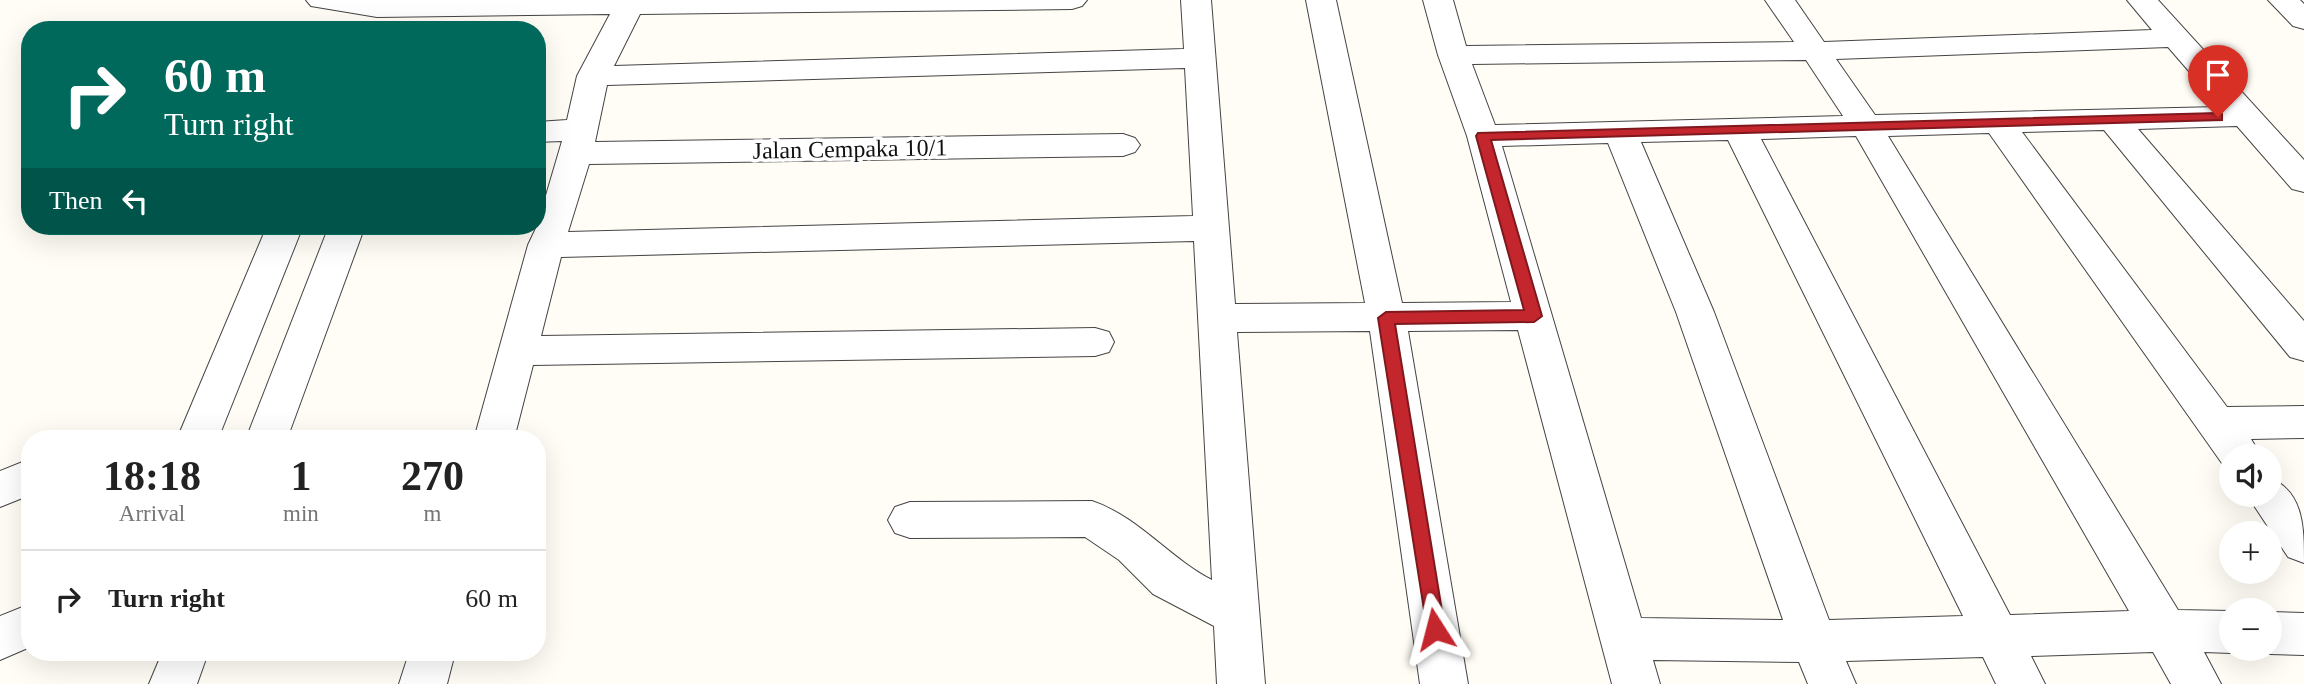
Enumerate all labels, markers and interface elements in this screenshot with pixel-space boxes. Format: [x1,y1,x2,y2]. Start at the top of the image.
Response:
pin [2188,45,2248,117]
text: 60 m [164,48,266,103]
icon: right [49,49,140,140]
icon: arrive [2199,56,2237,94]
text: Turn right [164,106,294,142]
street label: Jalan Cempaka 10/1 [752,134,948,164]
icon: left [116,182,154,220]
text: Then [49,186,102,215]
map controls [2219,444,2282,661]
button: sound [2219,444,2282,507]
text: 18:18 [103,453,201,499]
text: 1 [290,453,311,499]
text: 270 [401,453,464,499]
text: Arrival [119,501,185,526]
text: min [283,501,319,526]
text: m [423,501,441,526]
button: + [2219,521,2282,584]
icon: right [49,580,87,618]
text: Turn right [108,584,225,613]
text: 60 m [465,584,518,613]
position arrow [1398,592,1472,666]
button: − [2219,598,2282,661]

